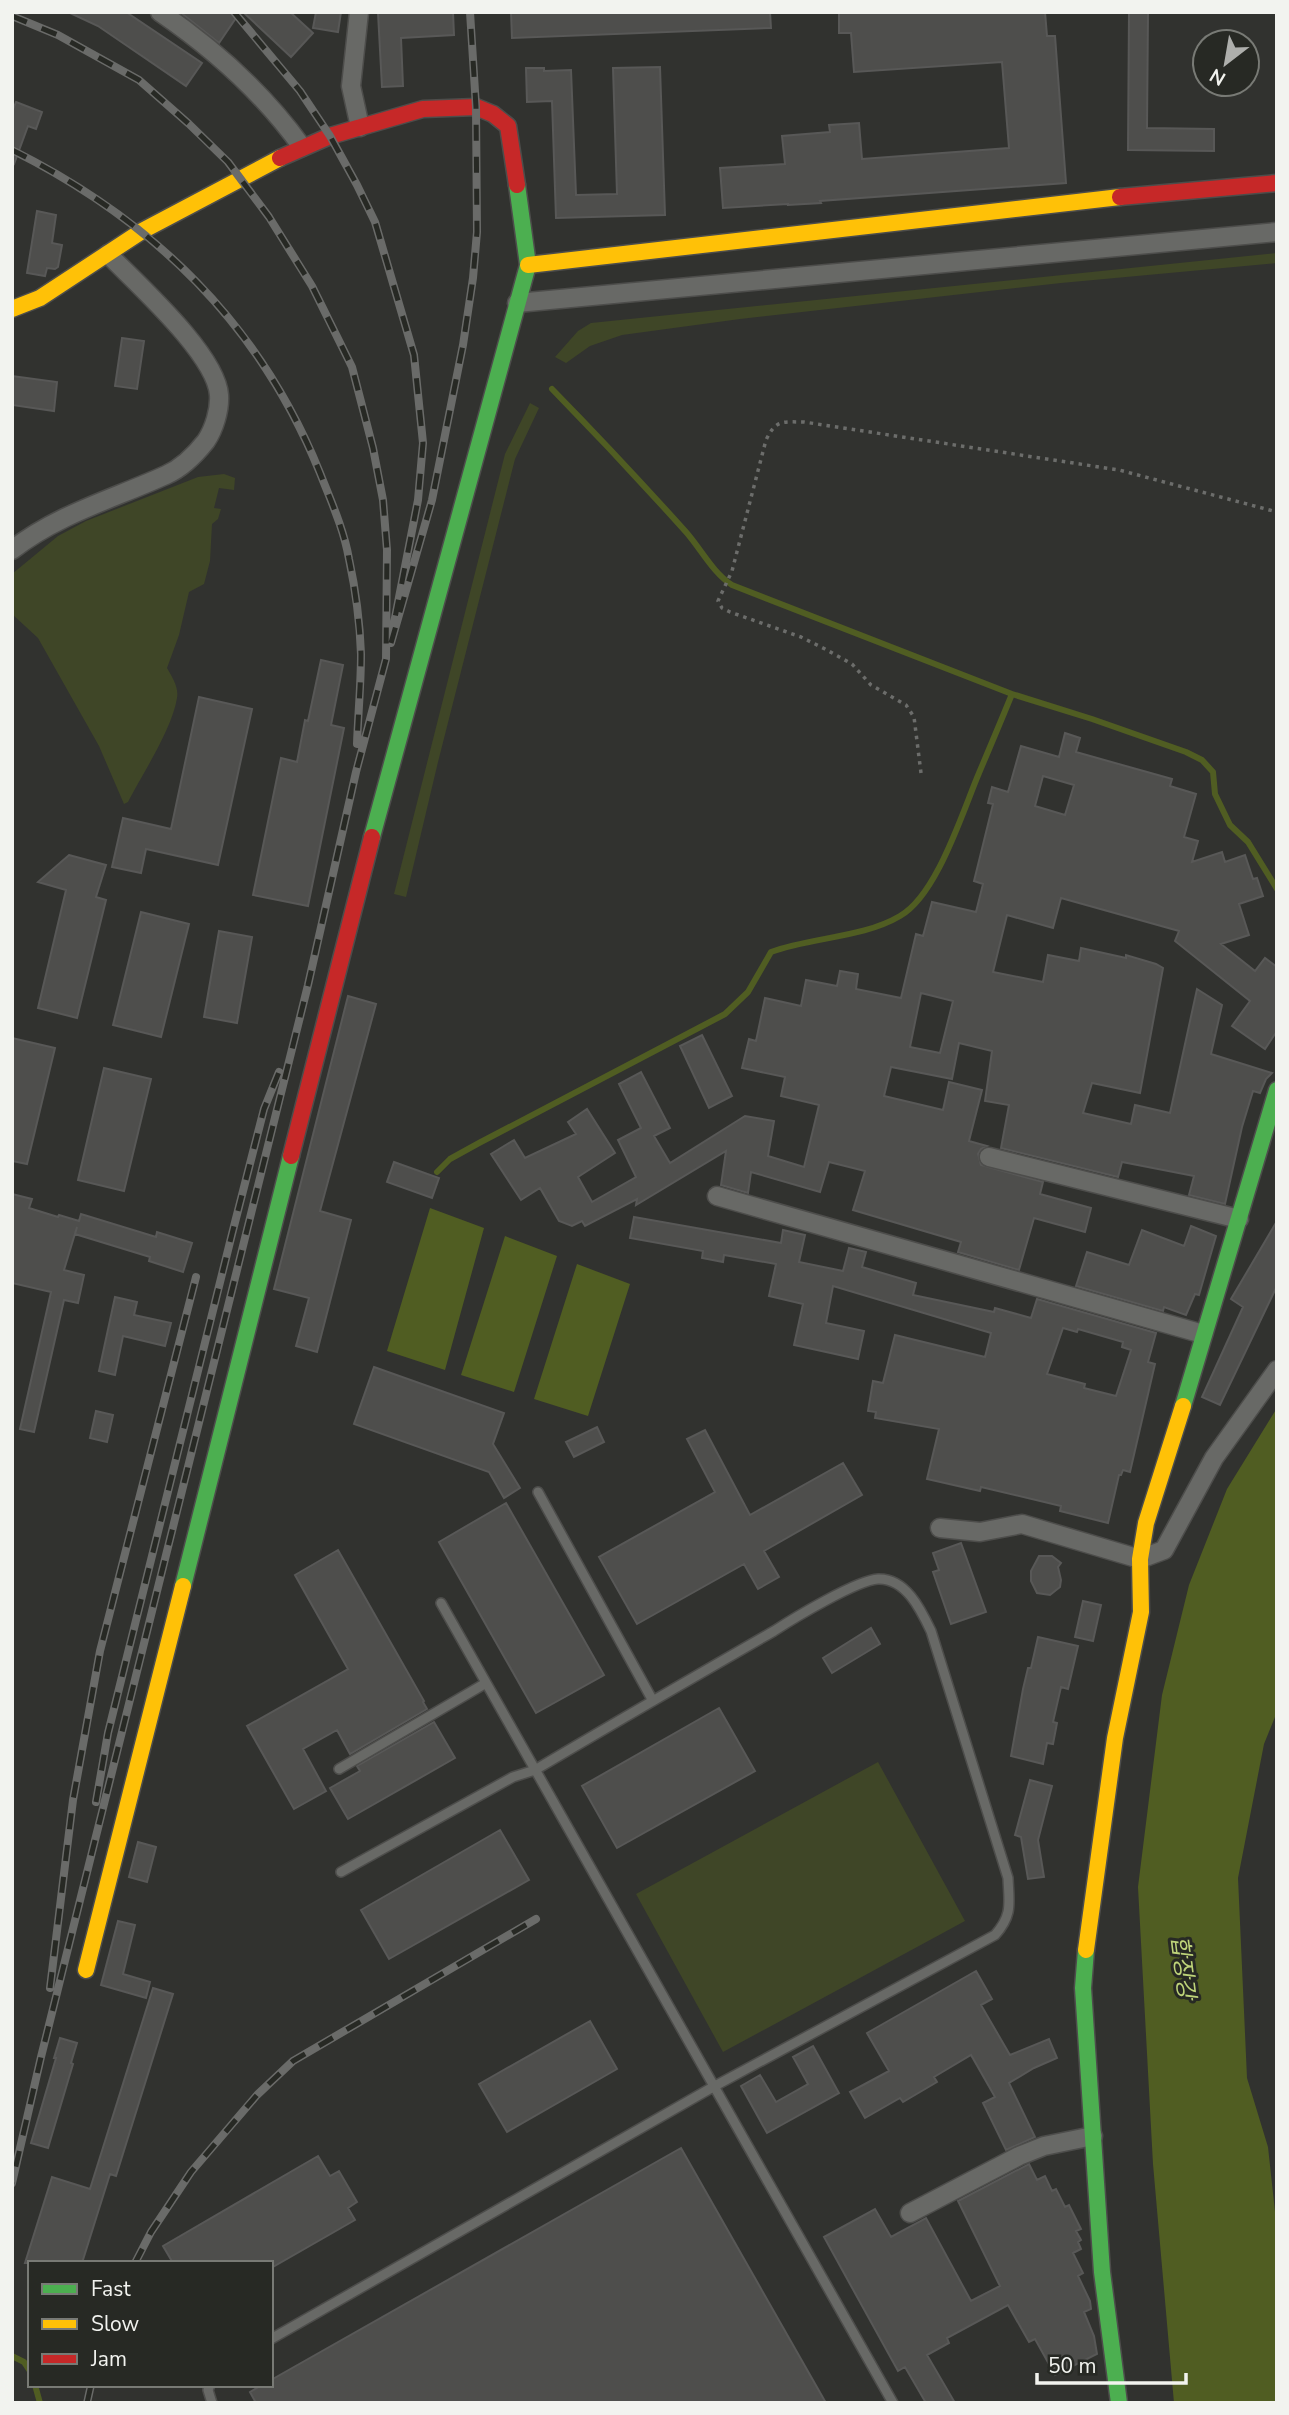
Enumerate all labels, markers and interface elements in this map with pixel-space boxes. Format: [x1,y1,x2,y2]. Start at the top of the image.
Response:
north arrow [1191,28,1261,98]
text: N [1205,62,1231,92]
water label: 합장강 [1164,1934,1203,2003]
legend [28,2261,273,2387]
text: Fast [91,2275,131,2303]
text: Slow [91,2310,140,2338]
scale bar [1037,2342,1186,2386]
text: Jam [90,2345,127,2373]
text: 50 m [1048,2352,1097,2380]

